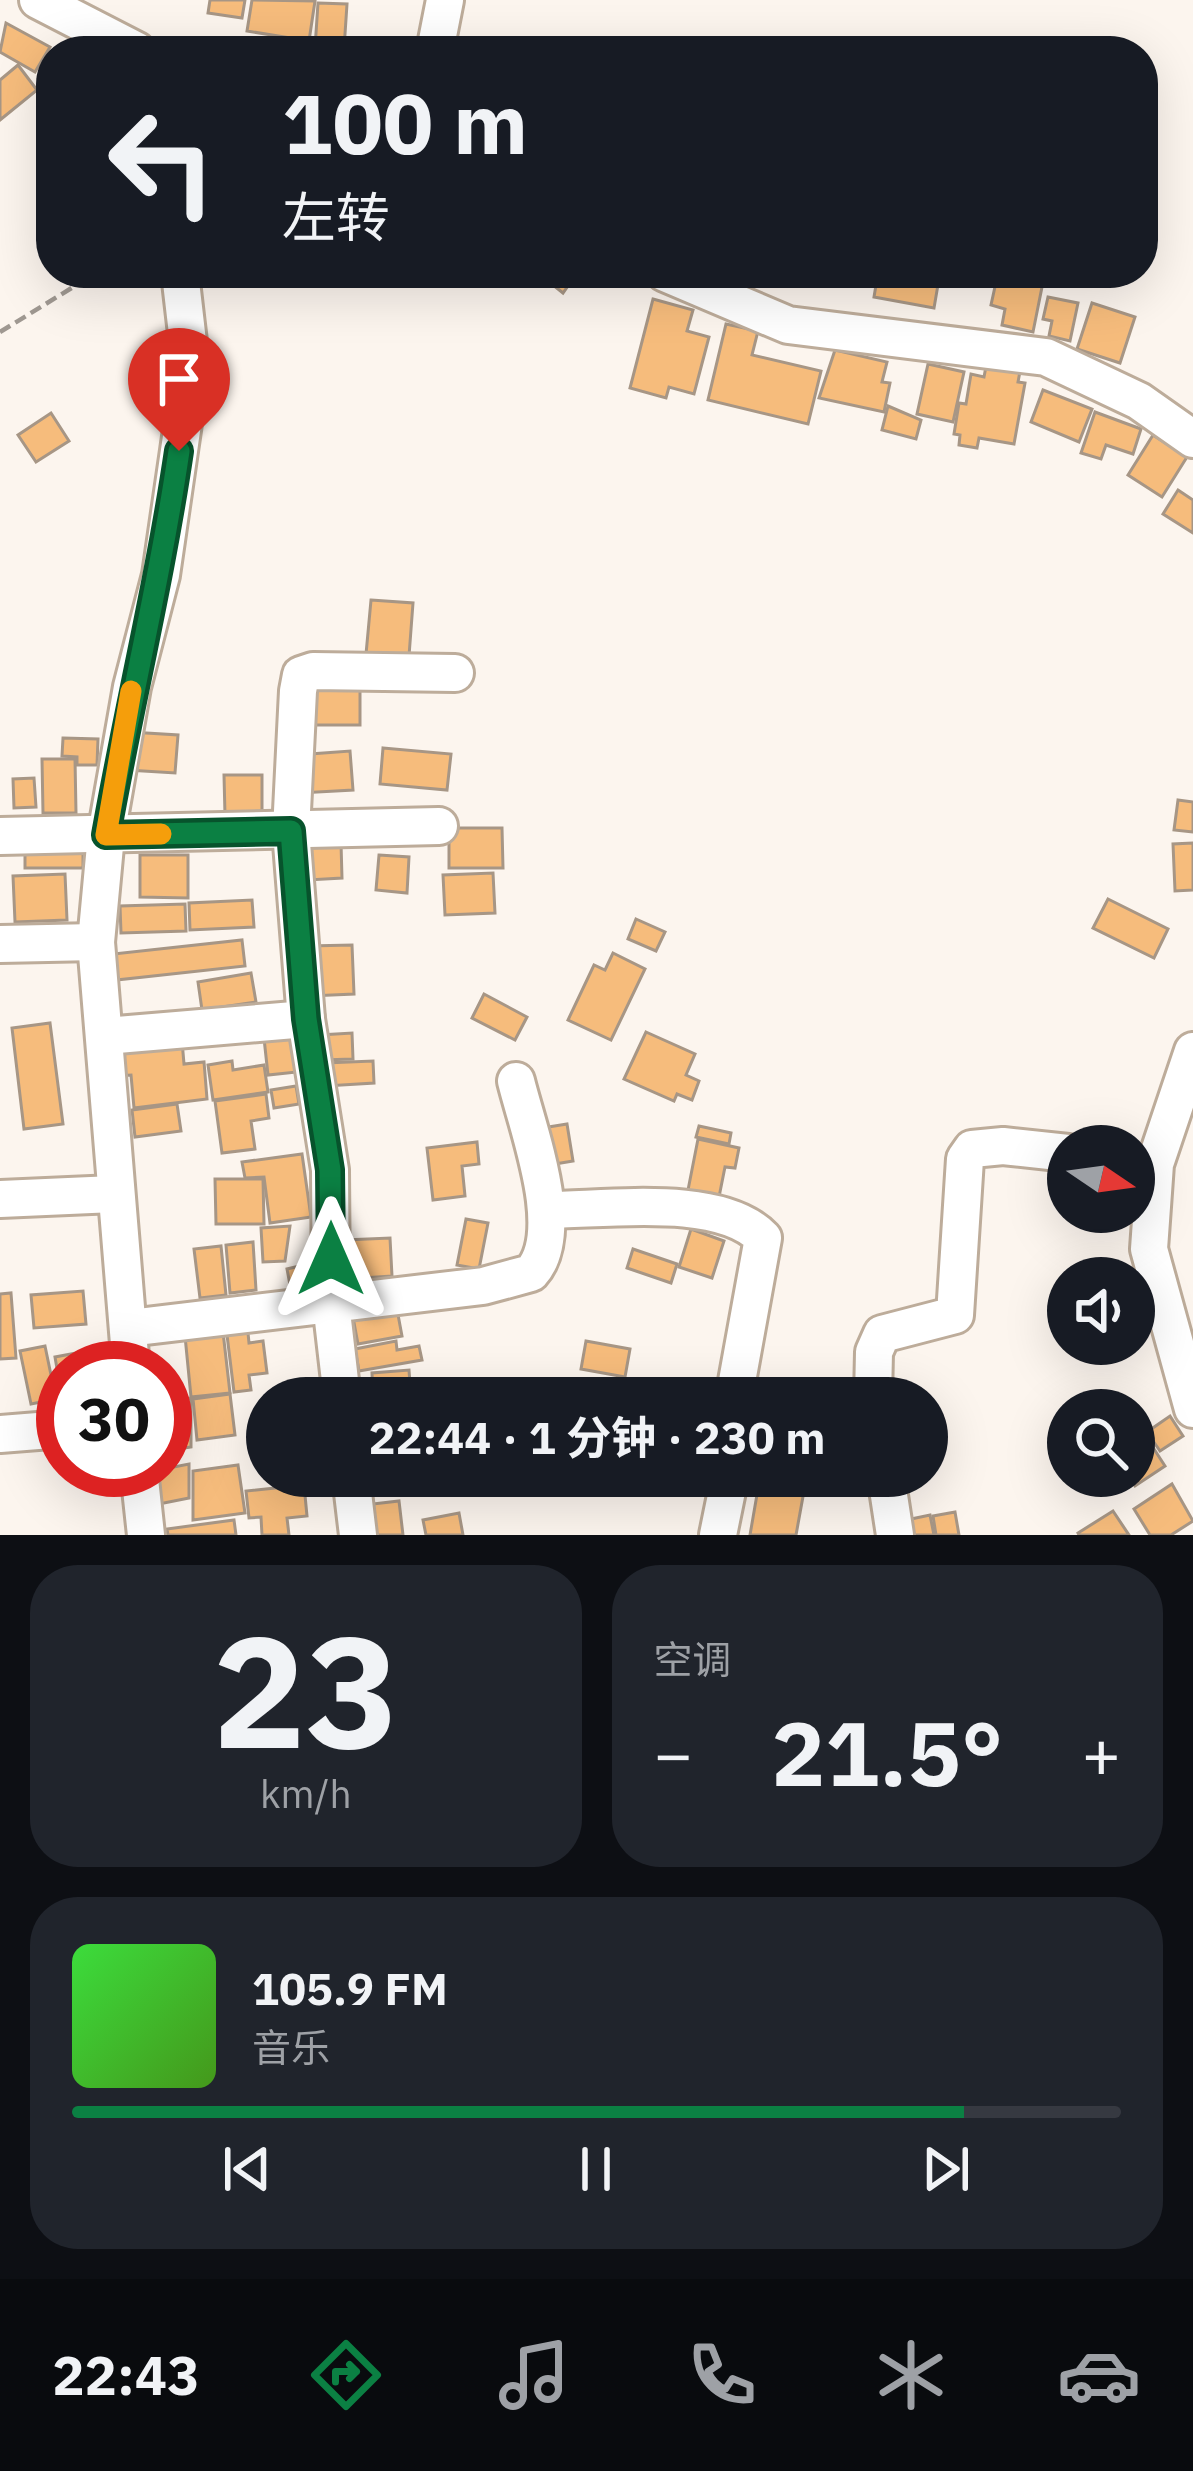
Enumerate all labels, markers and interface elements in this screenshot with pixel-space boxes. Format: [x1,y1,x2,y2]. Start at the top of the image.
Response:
text: 100 m [282,68,528,177]
icon: left [84,84,240,240]
text: 左转 [282,182,390,252]
pin [128,328,230,451]
icon: arrive [146,346,212,412]
north arrow [1047,1125,1155,1233]
map controls [1047,1125,1155,1497]
position arrow [268,1196,394,1322]
button: sound [1047,1257,1155,1365]
speed limit sign: 30 [36,1341,192,1497]
button: search [1047,1389,1155,1497]
text: 22:44 · 1 分钟 · 230 m [368,1408,826,1466]
text: 23 [212,1588,399,1791]
text: 空调 [654,1634,732,1685]
text: 21.5° [771,1694,1003,1811]
text: − [654,1710,693,1796]
text: + [1081,1710,1121,1796]
text: km/h [260,1768,352,1819]
text: 105.9 FM [252,1959,448,2017]
text: 音乐 [252,2022,330,2073]
icon: previous [214,2136,280,2202]
icon: pause [563,2136,629,2202]
icon: next [913,2136,979,2202]
icon: directions [304,2333,388,2417]
icon: music [492,2333,576,2417]
icon: phone [680,2333,764,2417]
icon: climate [869,2333,953,2417]
icon: car [1057,2333,1141,2417]
text: 22:43 [52,2340,200,2410]

